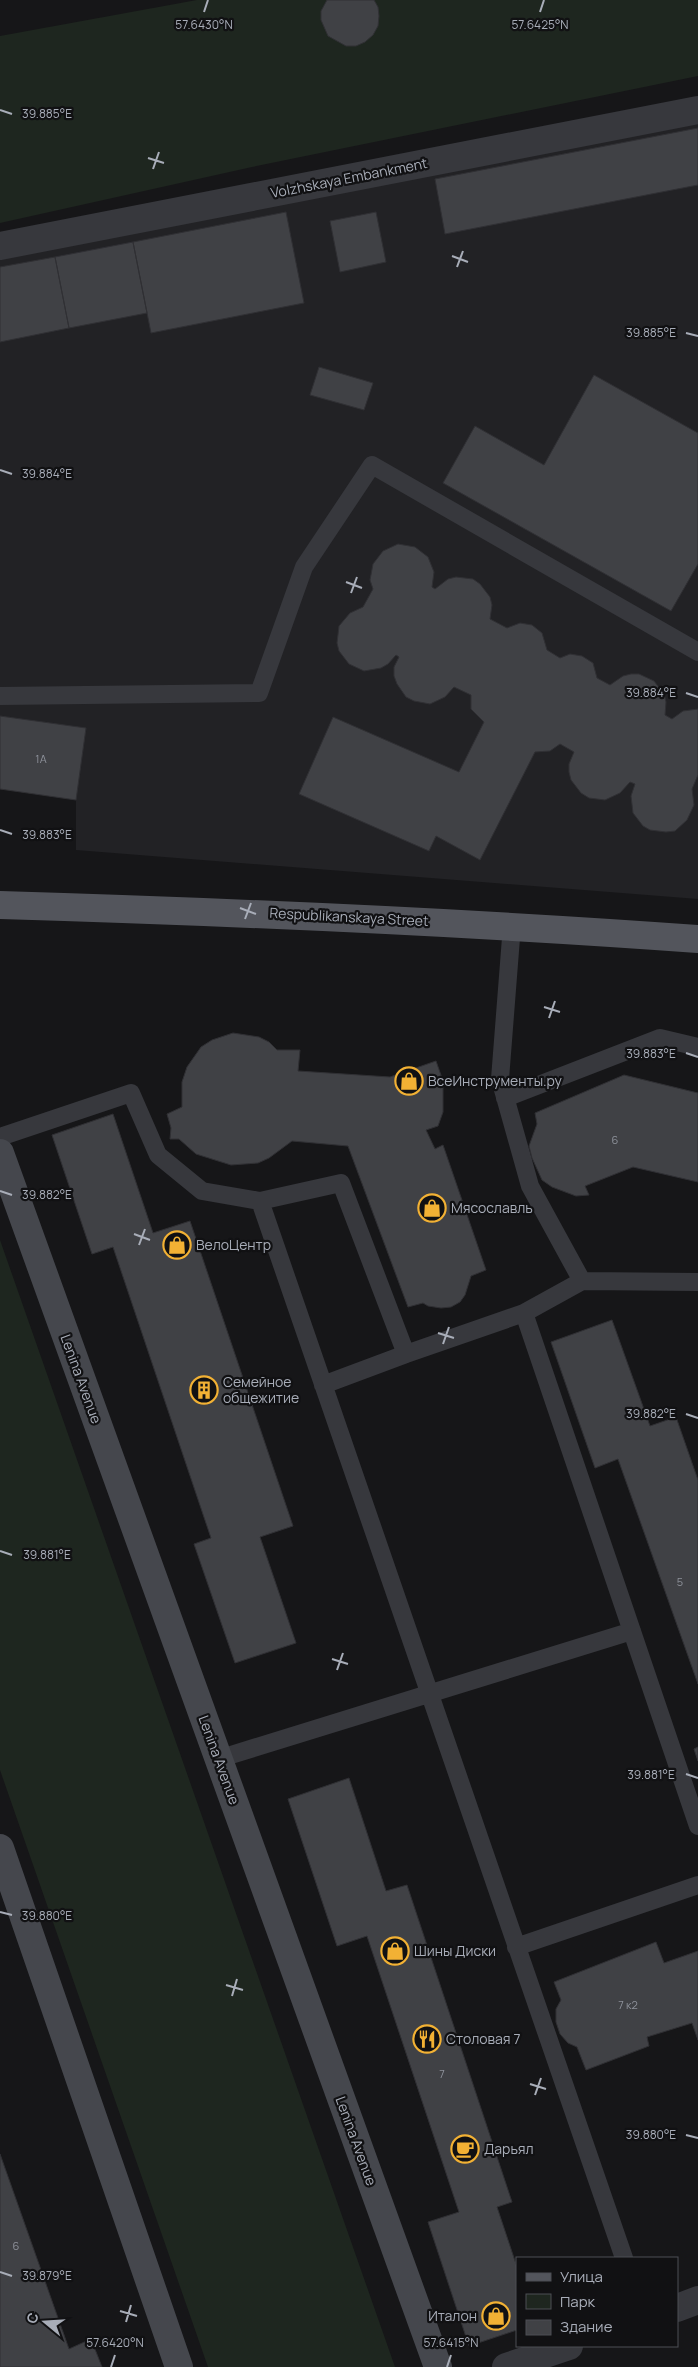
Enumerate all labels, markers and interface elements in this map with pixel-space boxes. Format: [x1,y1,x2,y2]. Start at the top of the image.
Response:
text: 57.6430°N [175,16,233,33]
text: 57.6425°N [511,16,569,33]
text: 39.885°E [22,105,72,122]
street label: Volzhskaya Embankment [269,153,429,202]
text: 39.885°E [626,324,676,341]
text: 39.884°E [22,465,72,482]
text: 39.884°E [626,684,676,701]
house number: 1А [35,751,47,766]
text: 39.883°E [22,826,72,843]
street label: Respublikanskaya Street [269,903,429,930]
text: 39.883°E [626,1045,676,1062]
shop icon: ВсеИнструменты.ру [394,1066,424,1096]
place label: ВсеИнструменты.ру [428,1071,563,1090]
house number: 6 [612,1132,619,1147]
text: 39.882°E [22,1186,72,1203]
shop icon: Мясославль [417,1193,447,1223]
place label: Мясославль [451,1198,533,1217]
shop icon: ВелоЦентр [162,1230,192,1260]
place label: ВелоЦентр [196,1235,271,1254]
street label: Lenina Avenue [57,1332,106,1426]
place label: Семейное общежитие [223,1372,299,1407]
building icon: Семейное общежитие [189,1375,219,1405]
text: 39.882°E [626,1405,676,1422]
text: 39.881°E [23,1546,71,1563]
house number: 5 [677,1574,683,1589]
street label: Lenina Avenue [195,1713,244,1807]
text: 39.881°E [627,1766,675,1783]
text: 39.880°E [22,1907,72,1924]
shop icon: Шины Диски [380,1936,410,1966]
place label: Шины Диски [414,1941,496,1960]
house number: 7 к2 [618,1997,638,2012]
restaurant icon: Столовая 7 [412,2024,442,2054]
place label: Столовая 7 [446,2029,520,2048]
house number: 7 [439,2066,445,2081]
street label: Lenina Avenue [332,2094,381,2188]
text: 39.880°E [626,2126,676,2143]
cafe icon: Дарьял [450,2134,480,2164]
place label: Дарьял [484,2139,534,2158]
house number: 6 [13,2238,20,2253]
legend [516,2257,678,2347]
text: Улица [560,2266,603,2287]
text: 39.879°E [22,2267,72,2284]
text: Парк [560,2291,596,2312]
north arrow [20,2297,70,2347]
shop icon: Италон [481,2301,511,2331]
place label: Италон [428,2306,477,2325]
text: С [22,2310,43,2326]
text: Здание [560,2316,613,2337]
text: 57.6420°N [86,2334,144,2351]
text: 57.6415°N [424,2334,478,2351]

